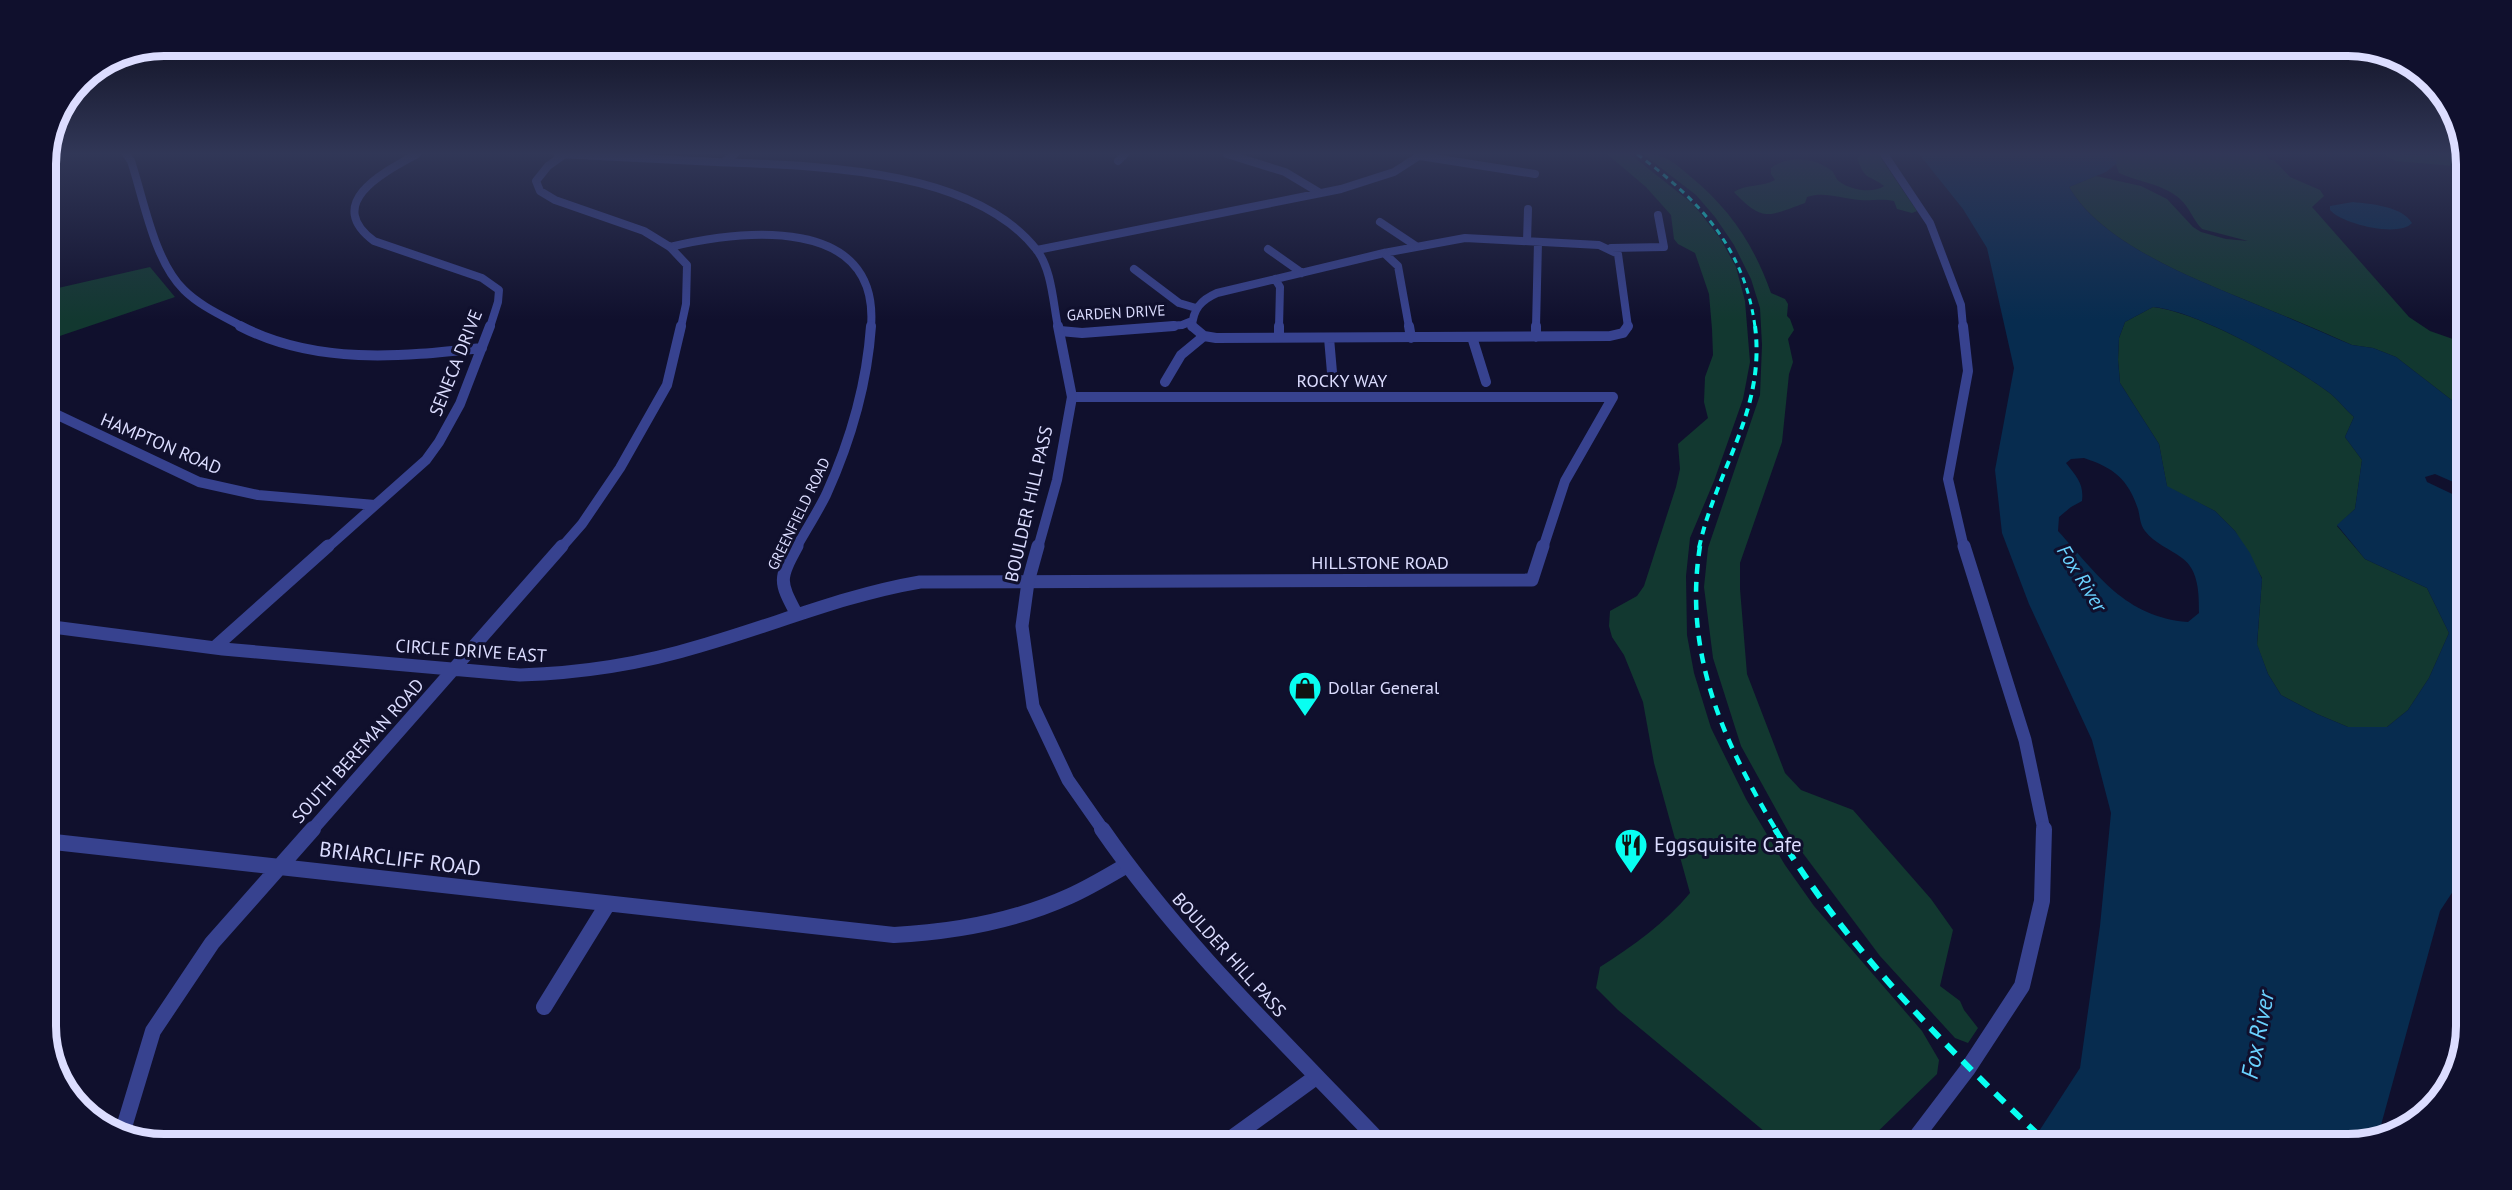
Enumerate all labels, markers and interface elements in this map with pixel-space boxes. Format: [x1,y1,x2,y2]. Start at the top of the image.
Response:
street label: GARDEN DRIVE [1066,300,1166,325]
street label: SENECA DRIVE [424,306,487,419]
street label: ROCKY WAY [1297,369,1387,392]
street label: HAMPTON ROAD [97,408,225,479]
street label: BOULDER HILL PASS [999,424,1058,584]
street label: GREENFIELD ROAD [763,454,834,573]
water label: Fox River [2051,540,2113,618]
street label: HILLSTONE ROAD [1311,551,1449,574]
street label: CIRCLE DRIVE EAST [395,634,547,667]
shop icon: Dollar General [1287,670,1323,717]
street label: SOUTH BEREMAN ROAD [287,674,429,828]
place label: Dollar General [1328,676,1440,699]
restaurant icon: Eggsquisite Cafe [1613,827,1649,874]
place label: Eggsquisite Cafe [1654,831,1802,858]
street label: BRIARCLIFF ROAD [318,835,482,882]
street label: BOULDER HILL PASS [1168,888,1291,1022]
water label: Fox River [2234,986,2282,1082]

